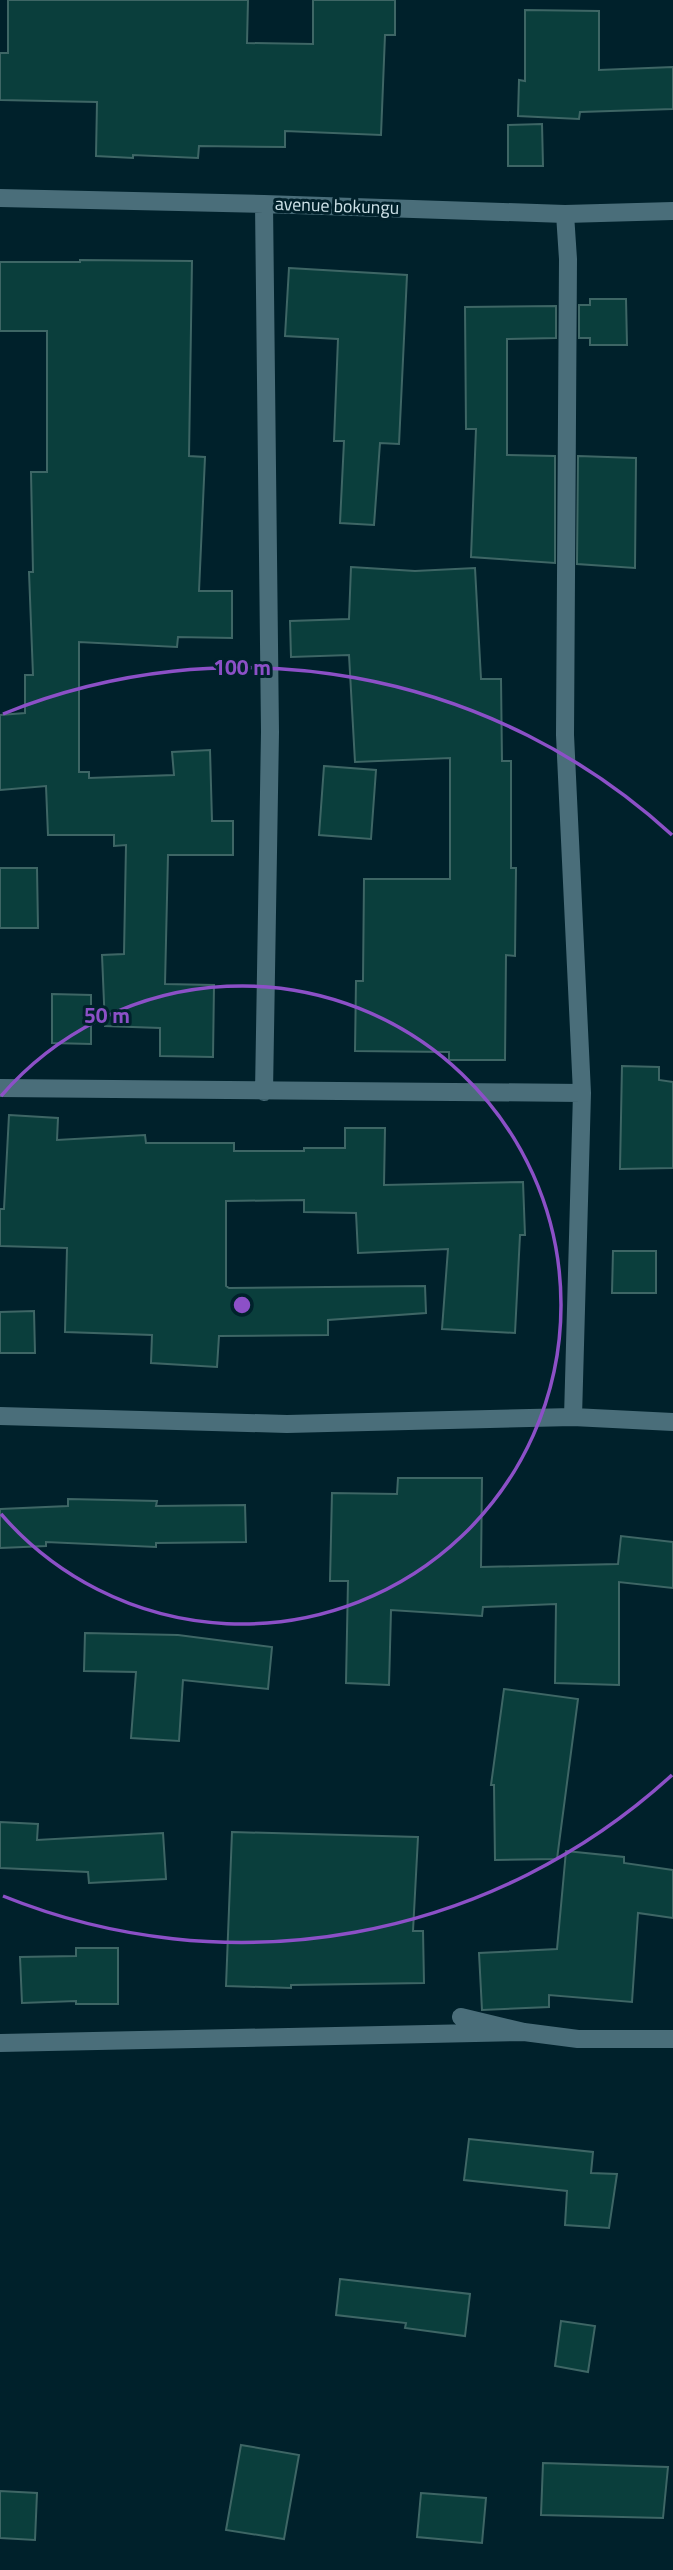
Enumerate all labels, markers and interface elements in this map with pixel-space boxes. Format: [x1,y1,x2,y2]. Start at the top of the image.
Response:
street label: avenue bokungu [274,190,400,221]
text: 100 m [213,651,271,683]
text: 50 m [84,999,130,1031]
centre of rings [230,1293,254,1317]

